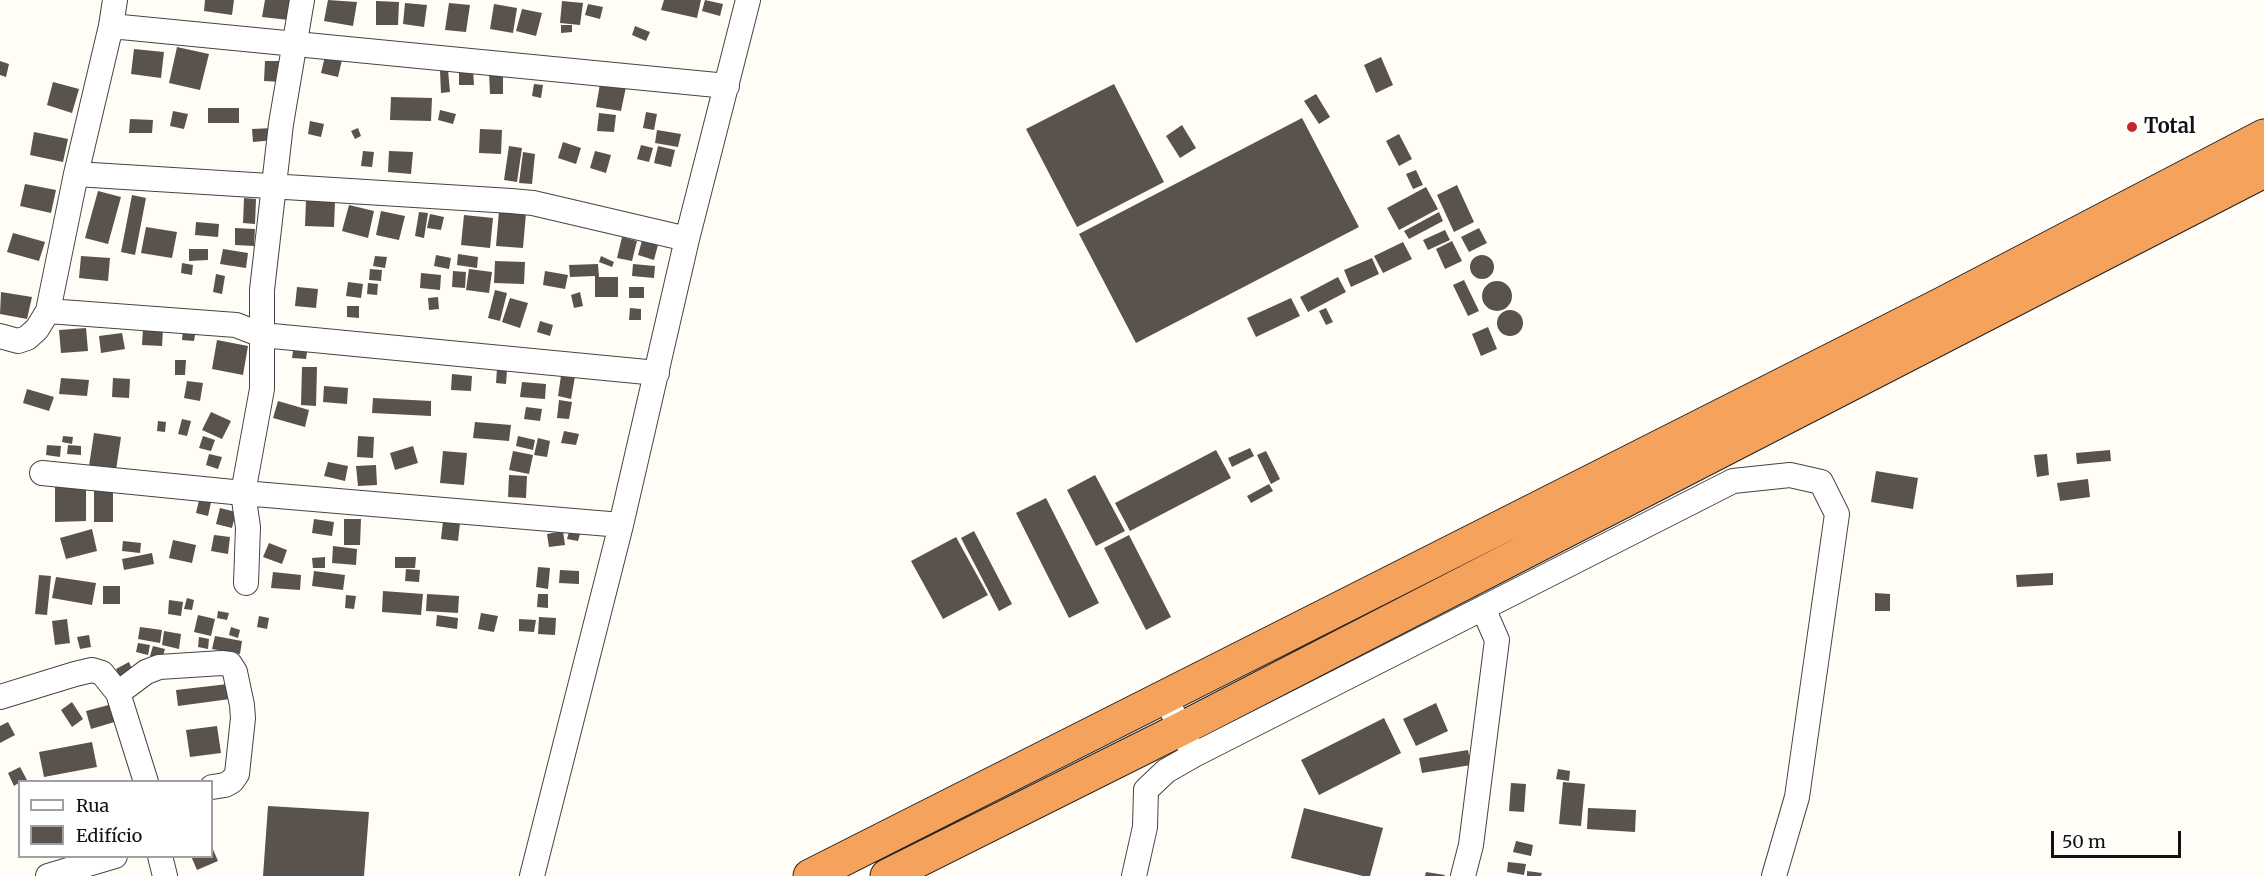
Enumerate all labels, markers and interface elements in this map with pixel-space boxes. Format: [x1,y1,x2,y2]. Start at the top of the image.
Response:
place label: Total [2144,115,2195,139]
marker: Total [2125,120,2139,134]
legend [18,780,213,858]
text: Rua [76,794,109,817]
scale bar [2054,819,2184,857]
text: Edifício [76,824,142,847]
text: 50 m [2062,830,2106,853]

